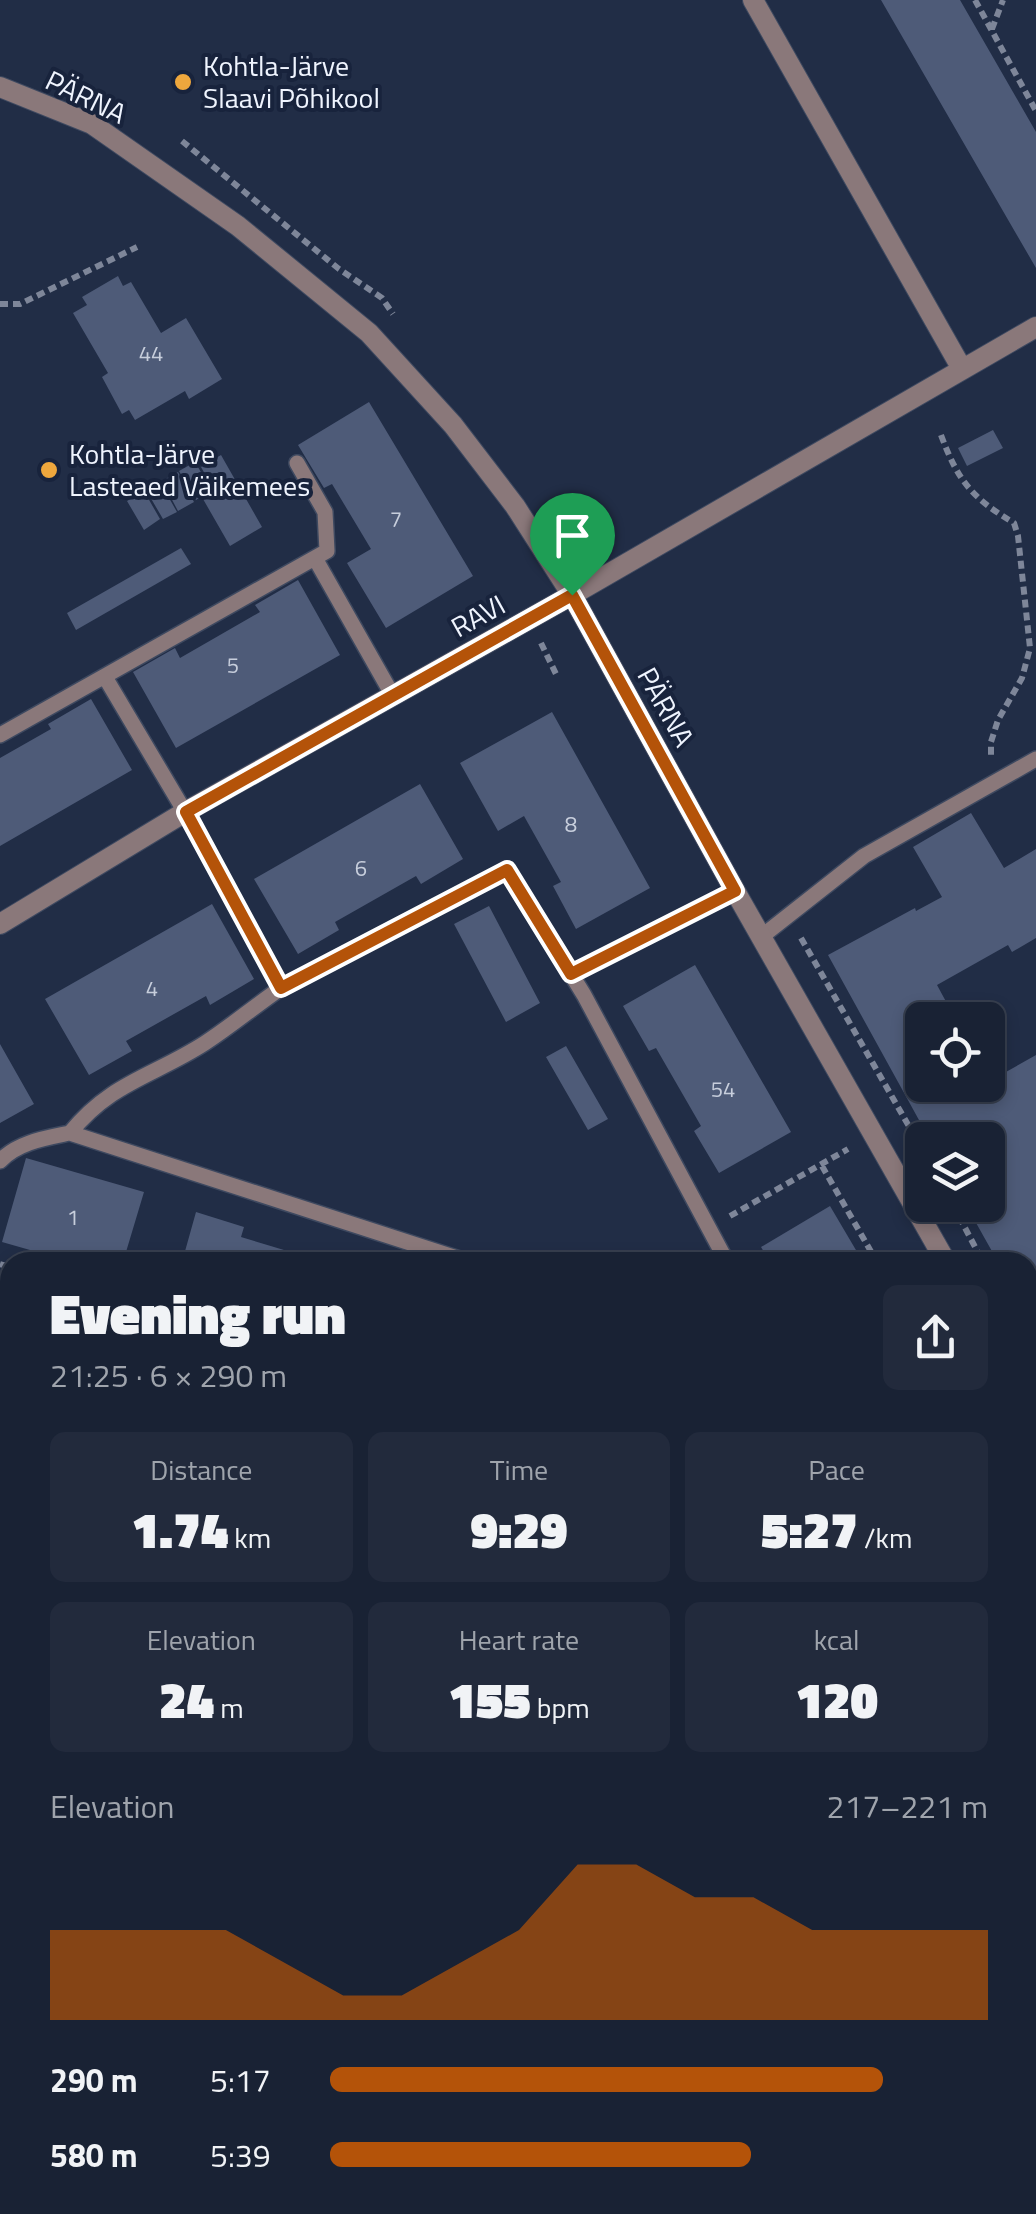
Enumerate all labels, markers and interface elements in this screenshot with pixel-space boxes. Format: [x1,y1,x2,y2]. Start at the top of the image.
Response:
place label: Kohtla-Järve Slaavi Põhikool [203,44,380,119]
street label: PÄRNA [38,59,134,135]
marker: Kohtla-Järve Slaavi Põhikool [172,71,194,93]
house number: 44 [139,336,163,370]
place label: Kohtla-Järve Lasteaed Väikemees [69,432,310,507]
marker: Kohtla-Järve Lasteaed Väikemees [38,459,60,481]
pin [530,493,615,596]
house number: 7 [390,502,402,536]
icon: arrive [545,508,600,563]
street label: RAVI [443,583,513,648]
house number: 5 [227,648,239,682]
street label: PÄRNA [627,659,706,755]
house number: 8 [565,807,577,841]
house number: 6 [355,851,367,885]
house number: 4 [146,971,158,1005]
map controls [905,1002,1005,1222]
button: locate [905,1002,1005,1102]
house number: 54 [711,1072,735,1106]
button: layers [905,1122,1005,1222]
house number: 1 [67,1200,79,1234]
text: Evening run [50,1272,346,1355]
button: share [883,1285,988,1390]
text: 21:25 · 6 × 290 m [50,1351,287,1399]
text: Distance [150,1448,252,1491]
text: Time [490,1448,548,1491]
text: Pace [808,1448,865,1491]
text: 1.74 [132,1491,228,1567]
text: 9:29 [471,1491,567,1567]
text: 5:27 [761,1491,858,1567]
text: km [228,1516,271,1559]
text: /km [858,1516,912,1559]
text: Elevation [147,1618,256,1661]
text: Heart rate [459,1618,579,1661]
text: kcal [814,1618,860,1661]
text: 24 [159,1661,214,1737]
text: 155 [448,1661,531,1737]
text: 120 [795,1661,878,1737]
text: m [214,1686,244,1729]
text: bpm [531,1686,590,1729]
text: Elevation [50,1782,174,1830]
text: 217–221 m [826,1782,988,1830]
text: 290 m [50,2056,138,2104]
text: 5:17 [210,2056,271,2104]
text: 580 m [50,2131,138,2179]
text: 5:39 [210,2131,271,2179]

